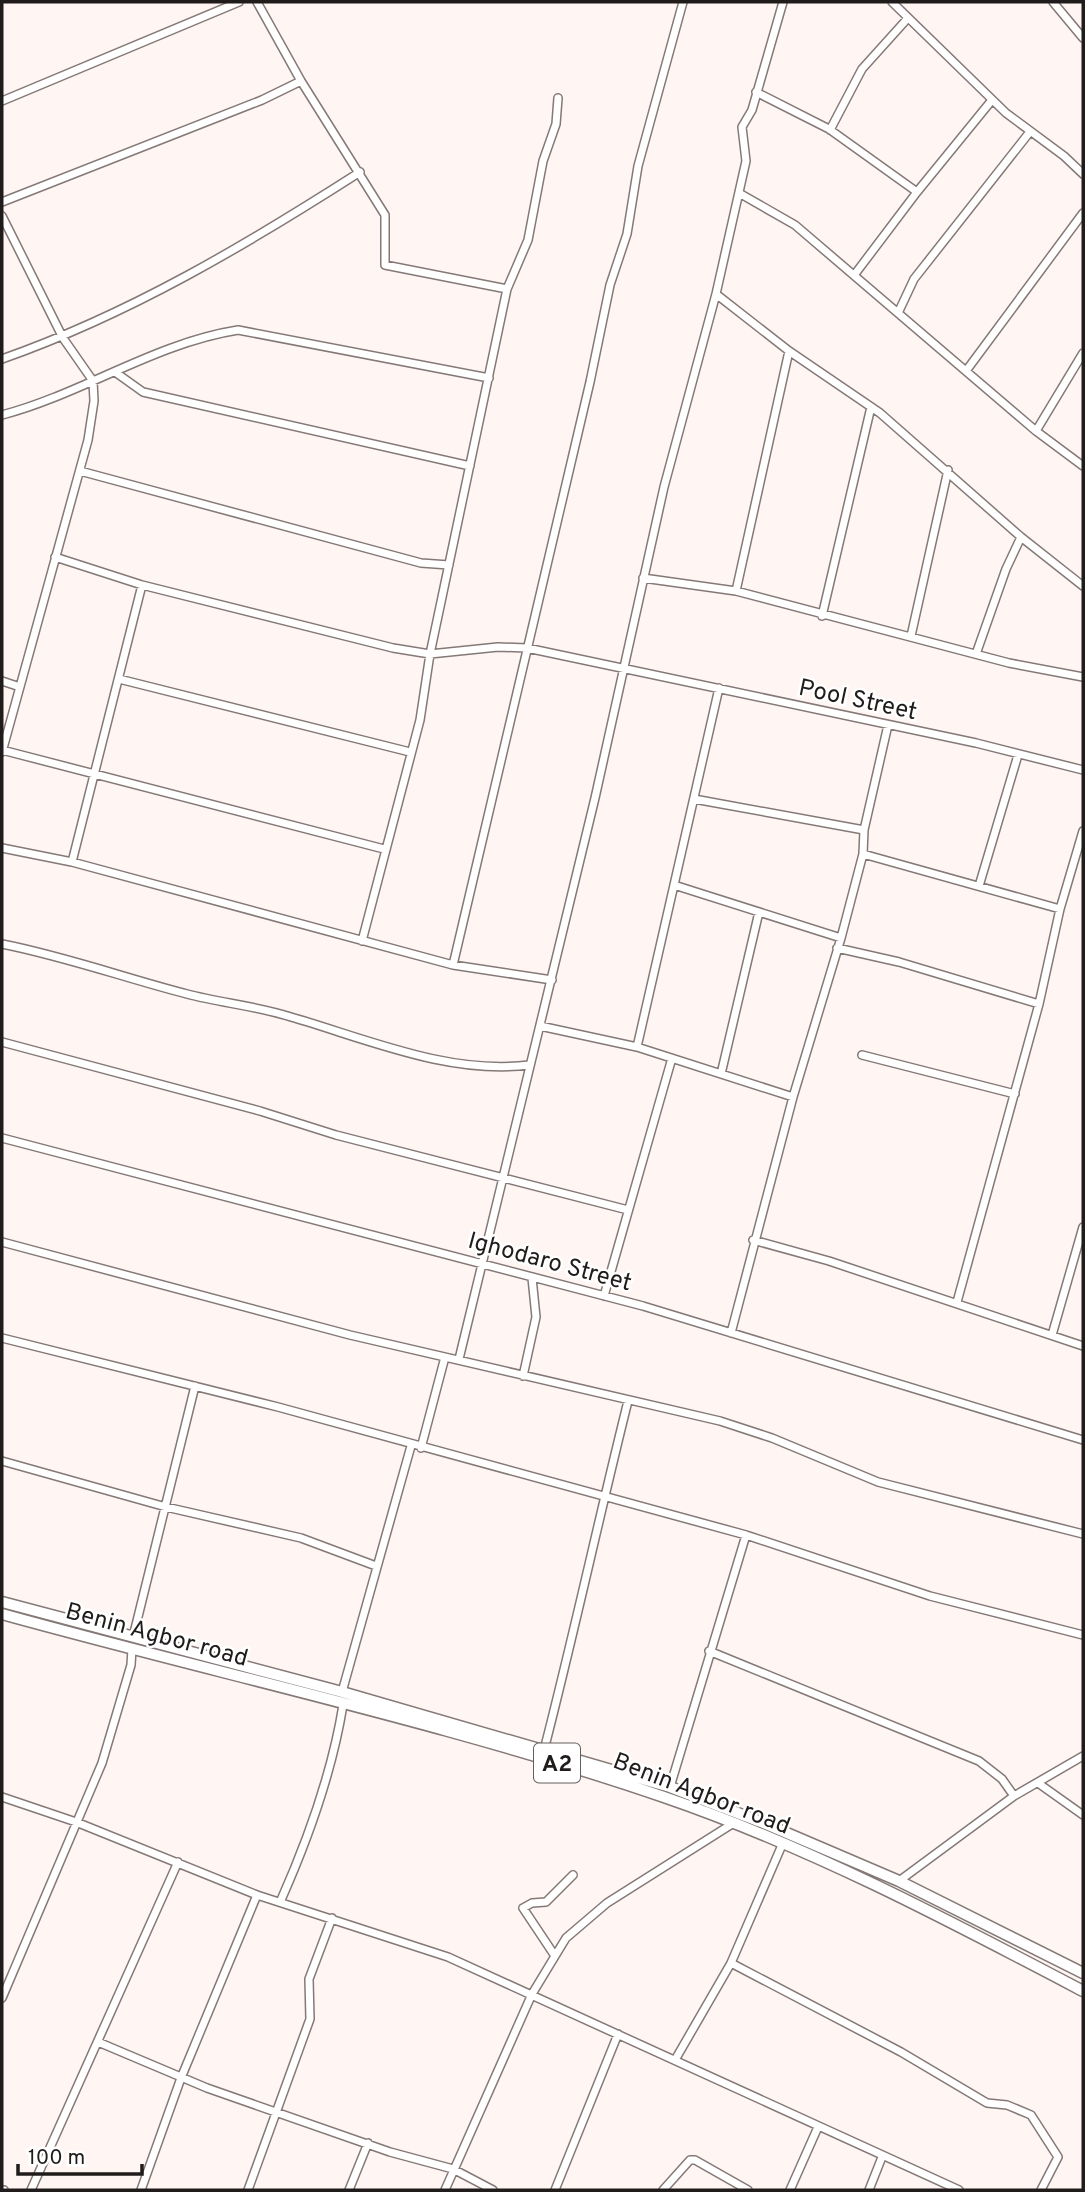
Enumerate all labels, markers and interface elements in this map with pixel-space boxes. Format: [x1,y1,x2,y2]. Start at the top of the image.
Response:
street label: Pool Street [796,674,920,728]
street label: Ighodaro Street [464,1227,635,1299]
street label: Benin Agbor road [62,1597,251,1675]
road number: A2 [534,1744,580,1782]
street label: Benin Agbor road [608,1747,794,1842]
scale bar [18,2132,142,2176]
text: 100 m [28,2145,85,2172]

